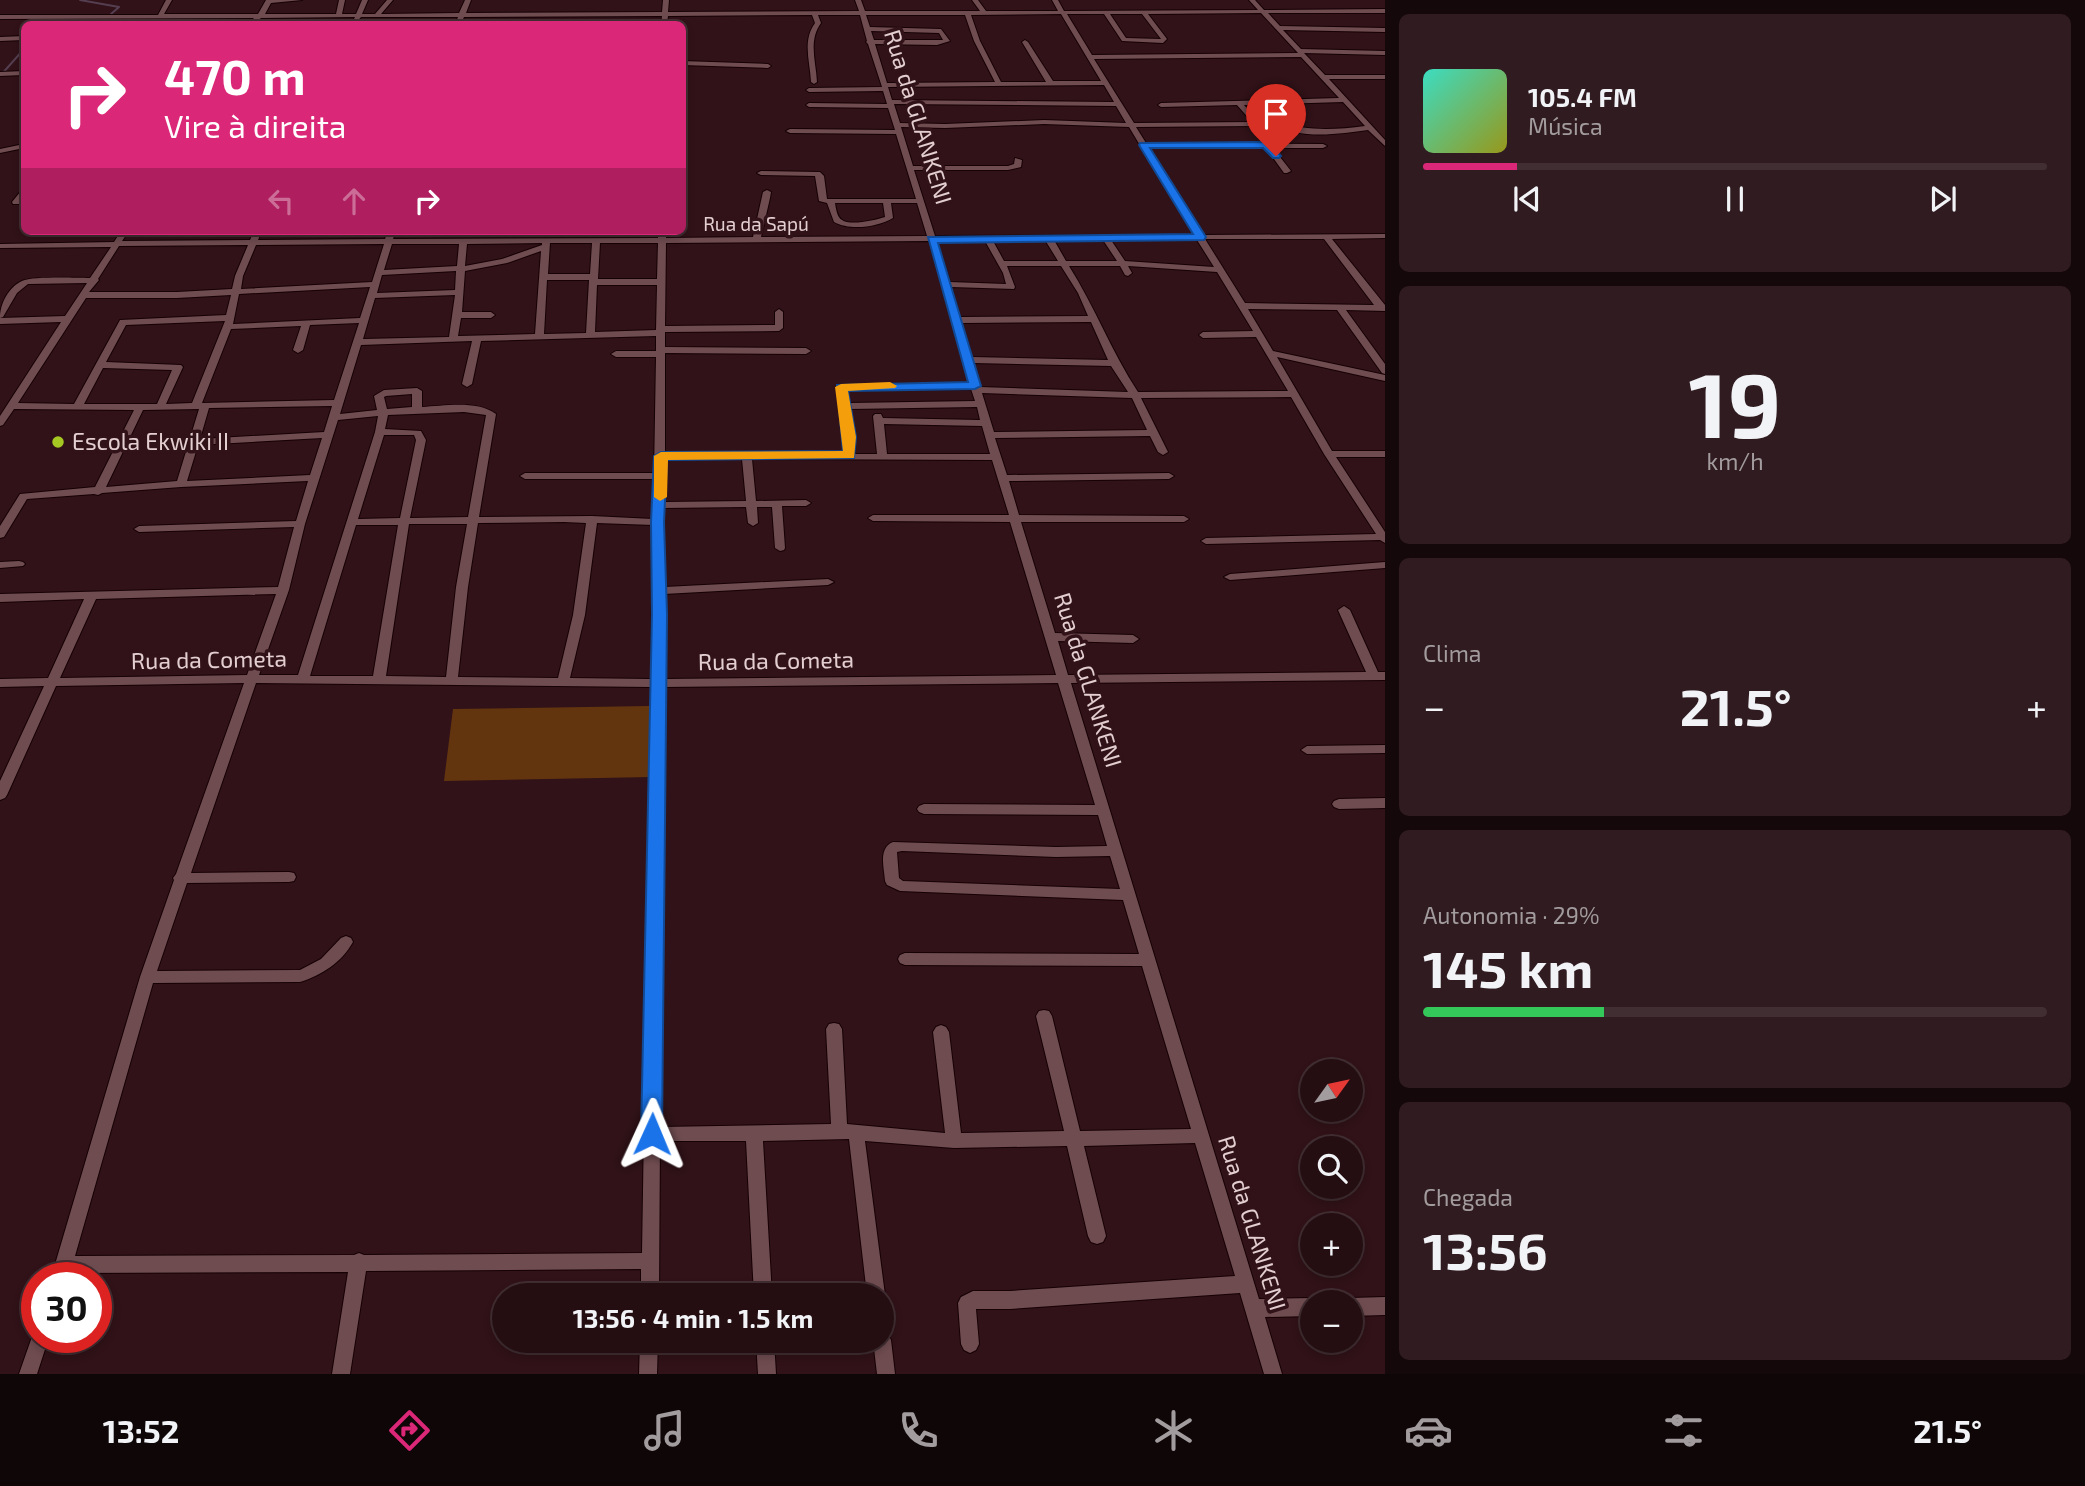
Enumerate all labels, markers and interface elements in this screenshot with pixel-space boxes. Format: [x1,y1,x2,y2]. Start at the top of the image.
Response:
street label: Rua da GLANKENI [879,26,959,208]
text: 470 m [164,46,306,105]
icon: right [49,49,140,140]
text: 105.4 FM [1528,81,1637,112]
pin [1246,84,1306,156]
icon: arrive [1257,95,1295,133]
text: Vire à direita [164,106,346,144]
text: Música [1528,112,1603,140]
icon: previous [1508,180,1546,218]
icon: pause [1716,180,1754,218]
icon: next [1924,180,1962,218]
icon: left [262,182,300,220]
icon: ahead [335,182,373,220]
icon: right [408,182,446,220]
street label: Rua da Sapú [703,212,809,235]
text: 19 [1688,347,1782,456]
place label: Escola Ekwiki II [72,427,229,455]
marker: Escola Ekwiki II [50,434,66,450]
text: km/h [1706,447,1764,475]
street label: Rua da GLANKENI [1049,589,1129,771]
text: Clima [1423,639,1481,667]
street label: Rua da Cometa [131,644,287,674]
street label: Rua da Cometa [698,645,854,675]
text: 21.5° [1680,674,1792,736]
text: − [1423,683,1445,729]
text: + [2026,683,2047,729]
text: Autonomia · 29% [1423,901,1599,929]
text: 145 km [1423,936,1593,998]
north arrow [1300,1059,1363,1122]
map controls [1300,1059,1363,1353]
position arrow [615,1097,689,1171]
street label: Rua da GLANKENI [1213,1132,1293,1314]
button: search [1300,1136,1363,1199]
text: Chegada [1423,1183,1513,1211]
button: + [1300,1213,1363,1276]
text: 13:56 [1423,1218,1548,1280]
speed limit sign: 30 [21,1262,112,1353]
button: − [1300,1290,1363,1353]
text: 13:56 · 4 min · 1.5 km [573,1302,813,1333]
icon: directions [385,1406,434,1455]
icon: music [640,1406,689,1455]
icon: phone [894,1406,943,1455]
icon: climate [1149,1406,1198,1455]
icon: car [1404,1406,1453,1455]
icon: filters [1659,1406,1708,1455]
text: 13:52 [103,1411,179,1449]
text: 21.5° [1913,1411,1982,1449]

